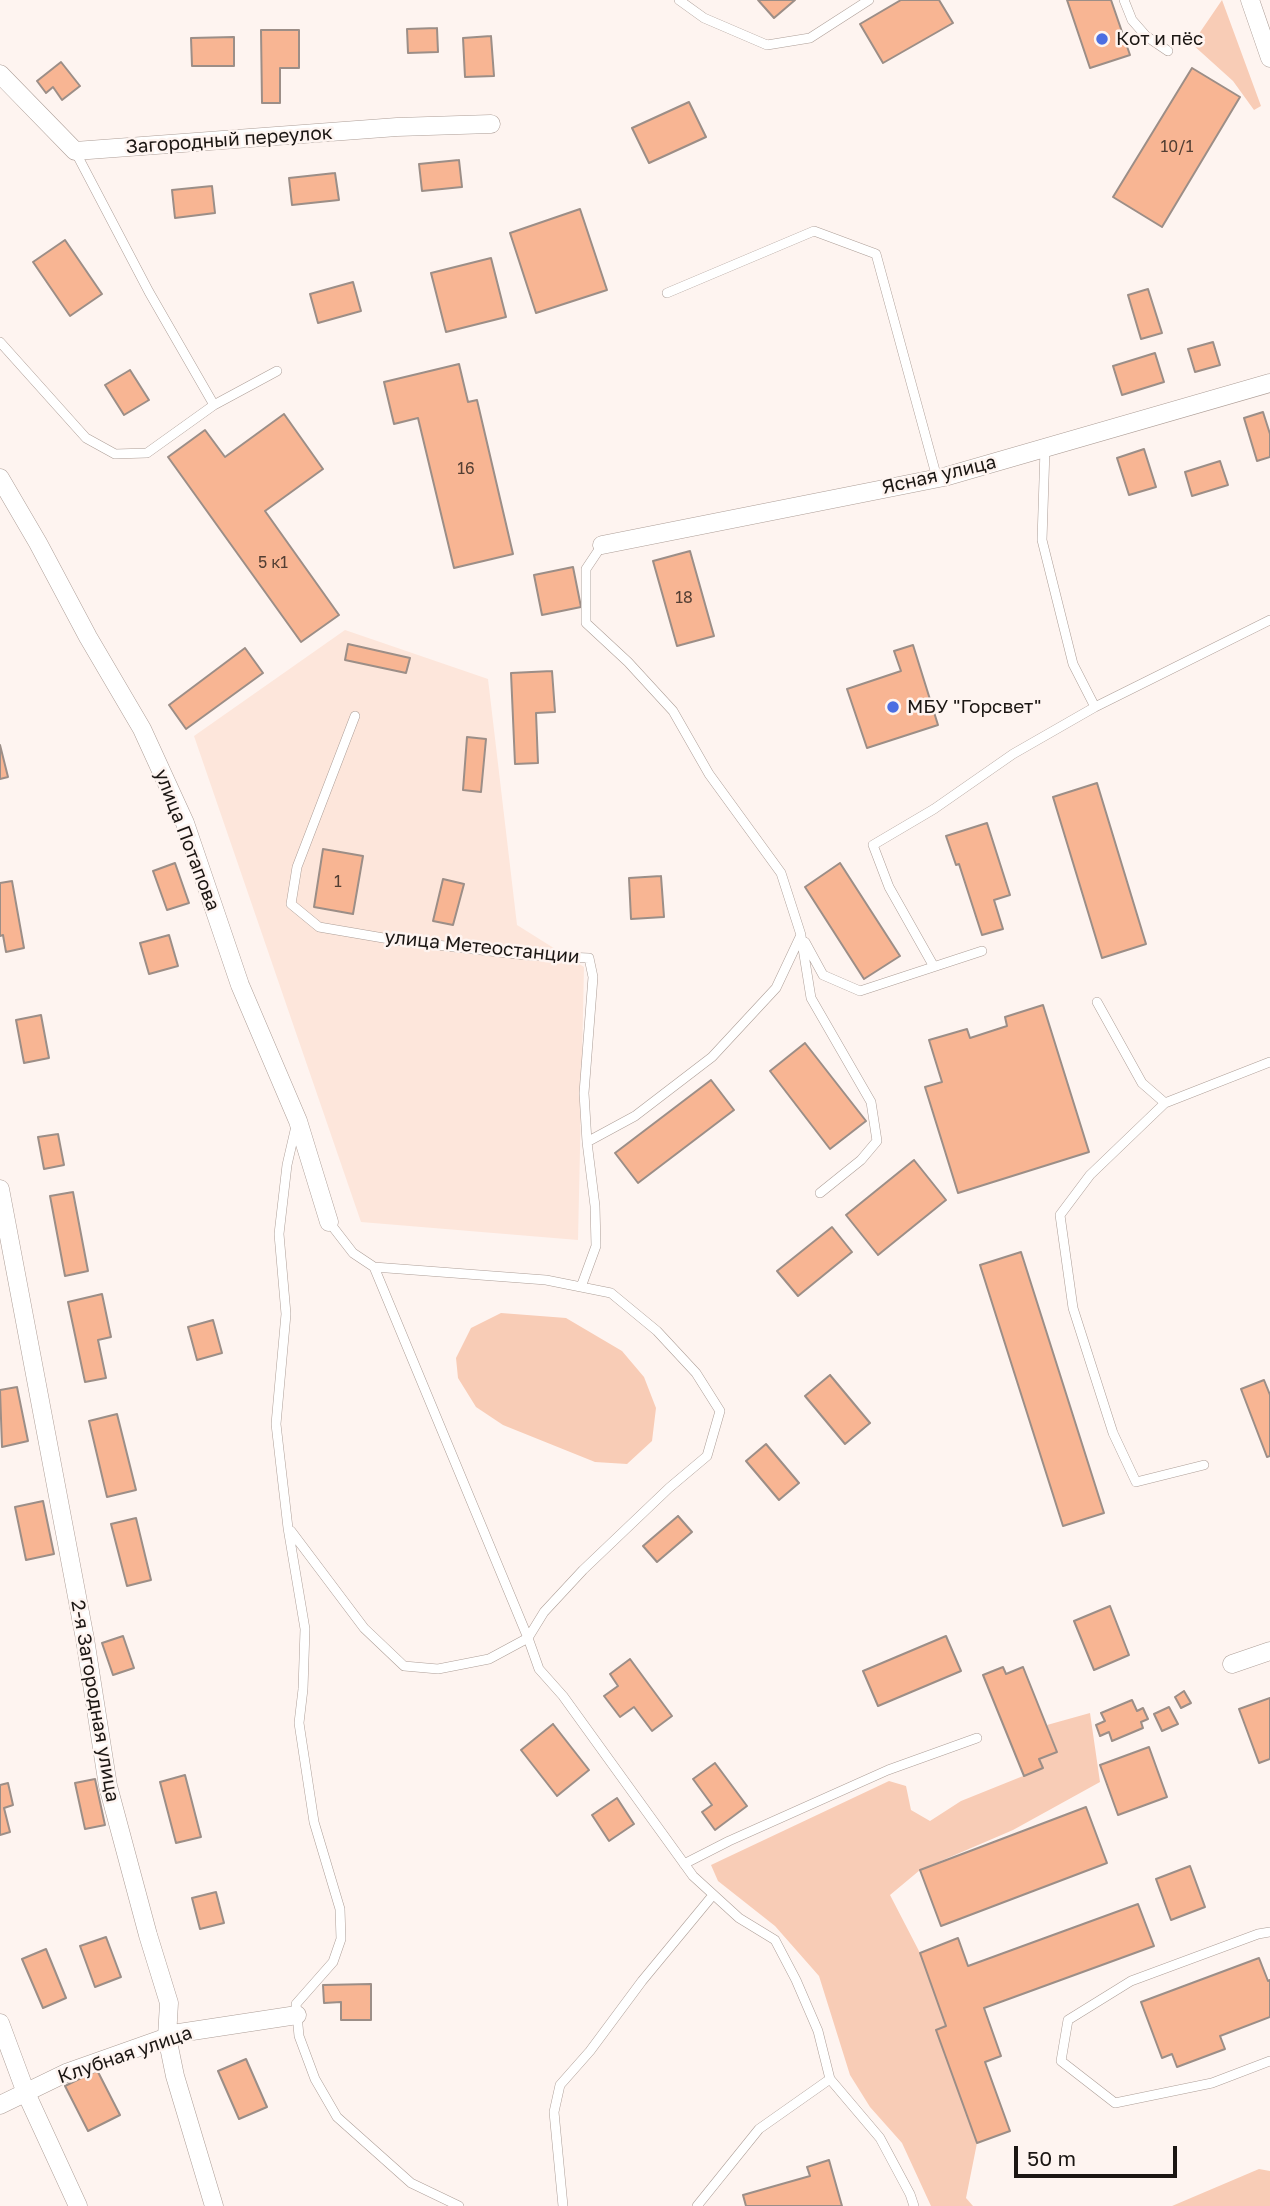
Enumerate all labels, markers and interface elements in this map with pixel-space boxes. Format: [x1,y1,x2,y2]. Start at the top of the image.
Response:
place label: Кот и пёс [1116,28,1203,50]
marker: Кот и пёс [1094,31,1110,47]
street label: Загородный переулок [125,121,333,159]
house number: 10/1 [1160,137,1194,157]
street label: Ясная улица [879,451,999,499]
house number: 16 [457,459,475,479]
house number: 5 к1 [258,553,288,573]
house number: 18 [675,588,693,608]
place label: МБУ "Горсвет" [907,696,1042,718]
marker: МБУ "Горсвет" [885,699,901,715]
street label: улица Потапова [150,766,224,914]
house number: 1 [334,872,342,892]
street label: улица Метеостанции [383,925,581,969]
street label: 2-я Загородная улица [66,1598,124,1804]
street label: Клубная улица [55,2021,195,2089]
scale bar [1018,2132,1181,2176]
text: 50 m [1027,2145,1076,2171]

